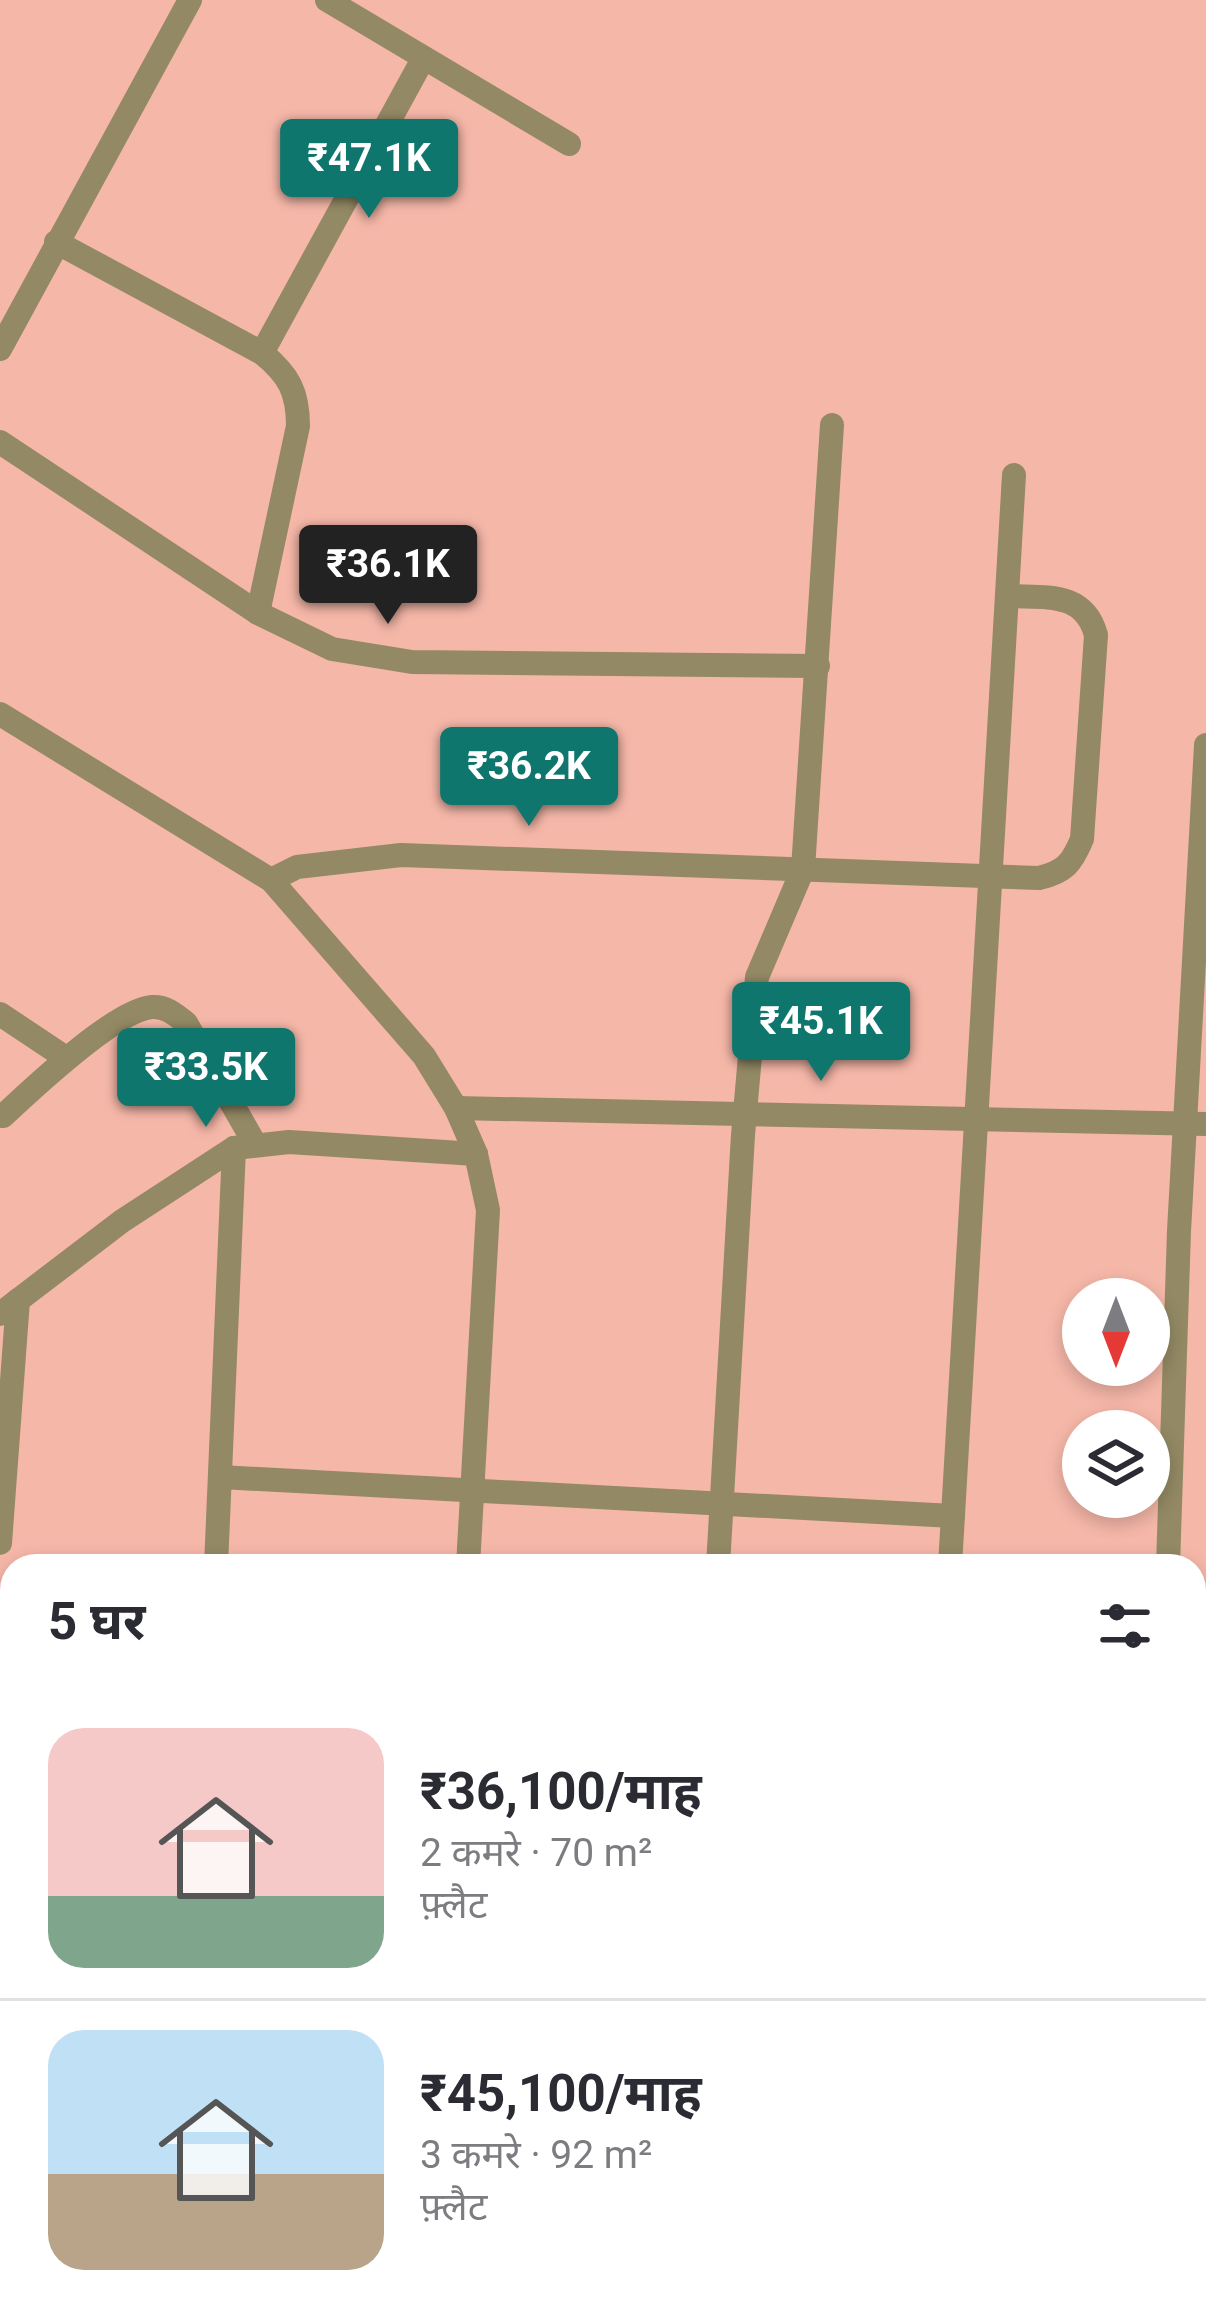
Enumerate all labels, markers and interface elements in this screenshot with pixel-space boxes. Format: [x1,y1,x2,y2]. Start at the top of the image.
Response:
pin: ₹47.1K [271,119,467,221]
text: ₹47.1K [307,135,431,181]
pin: ₹36.1K [290,525,486,627]
text: ₹36.1K [326,541,450,587]
pin: ₹36.2K [431,727,627,829]
text: ₹36.2K [467,743,591,789]
pin: ₹45.1K [723,982,919,1084]
text: ₹45.1K [759,998,883,1044]
pin: ₹33.5K [108,1028,304,1130]
text: ₹33.5K [144,1044,268,1090]
north arrow [1062,1278,1170,1386]
map controls [1062,1278,1170,1518]
button: layers [1062,1410,1170,1518]
text: 5 घर [48,1592,145,1651]
icon: filters [1092,1593,1158,1659]
text: ₹36,100/माह [420,1762,702,1821]
icon: home [144,1776,288,1920]
text: 2 कमरे · 70 m² [420,1830,652,1876]
text: फ़्लैट [420,1882,487,1928]
text: ₹45,100/माह [420,2064,702,2123]
icon: home [144,2078,288,2222]
text: 3 कमरे · 92 m² [420,2132,652,2178]
text: फ़्लैट [420,2184,487,2230]

